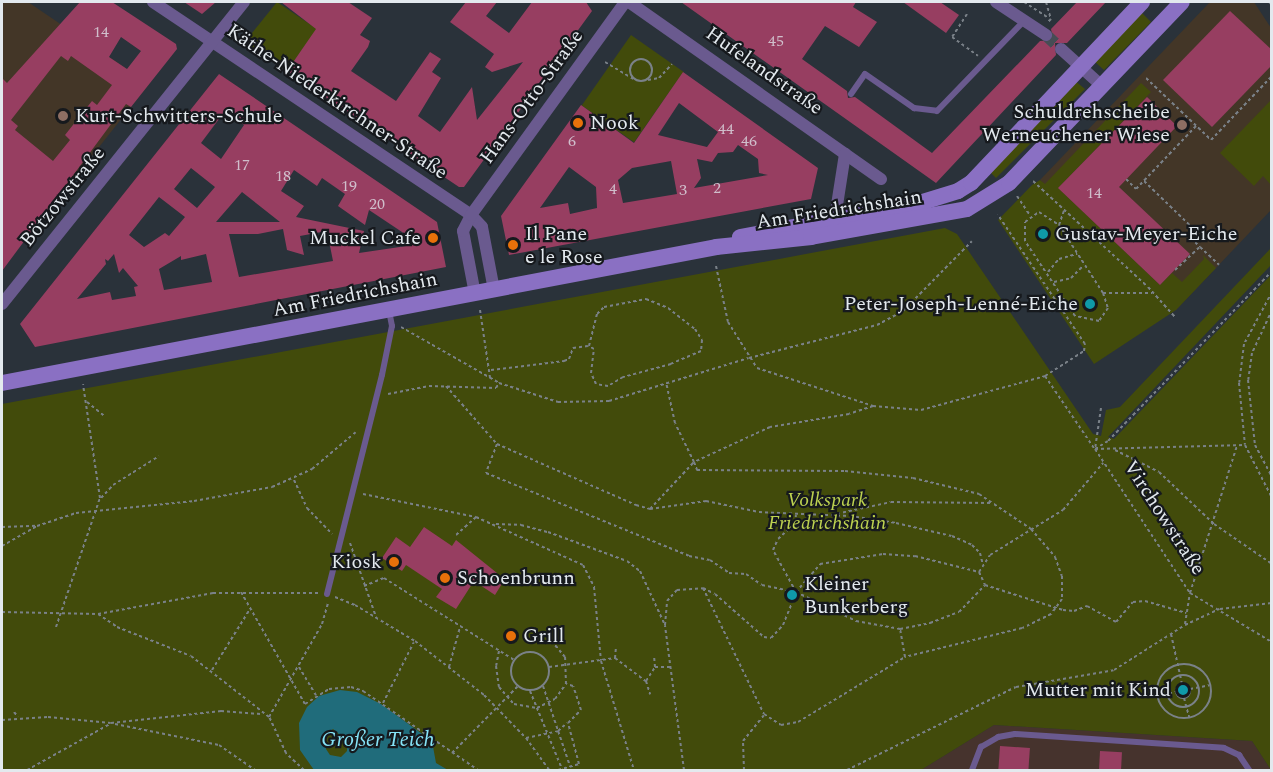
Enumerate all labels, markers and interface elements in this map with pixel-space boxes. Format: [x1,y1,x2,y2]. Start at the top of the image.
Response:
street label: Käthe-Niederkirchner-Straße [222,19,452,185]
house number: 14 [93,22,109,42]
street label: Hufelandstraße [701,22,827,120]
street label: Hans-Otto-Straße [475,25,589,169]
house number: 45 [768,31,784,51]
place label: Schuldrehscheibe Werneuchener Wiese [982,101,1170,148]
place label: Kurt-Schwitters-Schule [75,104,282,128]
marker: Kurt-Schwitters-Schule [56,109,70,123]
place label: Nook [590,111,639,135]
marker: Nook [571,116,585,130]
marker: Schuldrehscheibe Werneuchener Wiese [1175,118,1189,132]
house number: 44 [718,119,734,139]
house number: 6 [568,131,576,151]
house number: 46 [741,131,757,151]
street label: Bötzowstraße [15,142,111,252]
house number: 17 [234,155,250,175]
house number: 18 [275,166,291,186]
house number: 19 [341,176,357,196]
house number: 2 [713,178,721,198]
house number: 4 [609,179,617,199]
house number: 3 [679,180,687,200]
house number: 14 [1086,183,1102,203]
street label: Am Friedrichshain [755,185,923,235]
house number: 20 [369,194,385,214]
place label: Il Pane e le Rose [525,222,603,269]
place label: Gustav-Meyer-Eiche [1055,222,1237,246]
place label: Muckel Cafe [309,226,421,250]
marker: Gustav-Meyer-Eiche [1036,227,1050,241]
marker: Muckel Cafe [426,231,440,245]
marker: Il Pane e le Rose [506,238,520,252]
street label: Am Friedrichshain [271,267,439,323]
place label: Peter-Joseph-Lenné-Eiche [844,292,1078,316]
marker: Peter-Joseph-Lenné-Eiche [1083,297,1097,311]
street label: Virchowstraße [1118,456,1210,580]
park label: Volkspark Friedrichshain [768,488,886,535]
place label: Kiosk [331,550,382,574]
marker: Kiosk [387,555,401,569]
place label: Schoenbrunn [457,566,575,590]
marker: Schoenbrunn [438,571,452,585]
place label: Kleiner Bunkerberg [804,572,908,619]
marker: Kleiner Bunkerberg [785,588,799,602]
place label: Grill [523,624,564,648]
marker: Grill [504,629,518,643]
place label: Mutter mit Kind [1025,678,1171,702]
marker: Mutter mit Kind [1176,683,1190,697]
water label: Großer Teich [321,727,435,753]

